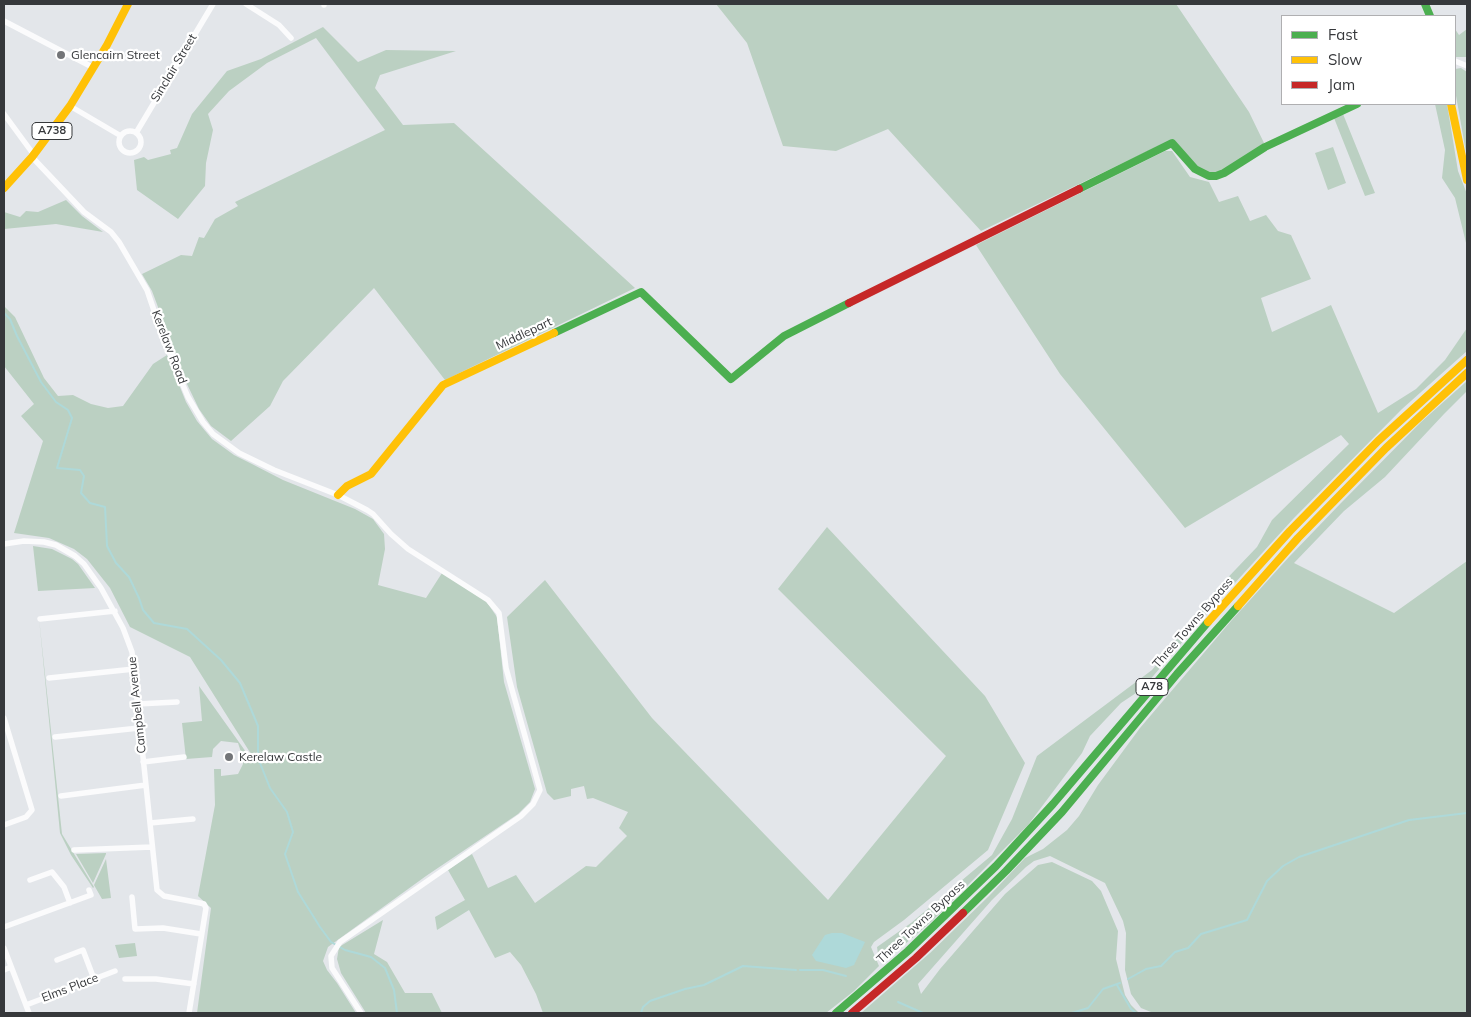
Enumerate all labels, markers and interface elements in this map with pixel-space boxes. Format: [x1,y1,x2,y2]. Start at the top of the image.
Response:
legend [1281,15,1456,105]
text: Fast [1328,25,1358,44]
street label: Sinclair Street [148,31,200,105]
place label: Glencairn Street [71,48,160,62]
marker: Glencairn Street [55,49,67,61]
text: Slow [1328,50,1362,69]
text: Jam [1328,75,1355,94]
road number: A738 [32,122,72,140]
street label: Kerelaw Road [148,308,190,386]
street label: Middlepart [494,315,554,353]
street label: Three Towns Bypass [1150,575,1236,671]
street label: Campbell Avenue [125,656,149,754]
road number: A78 [1136,679,1168,696]
place label: Kerelaw Castle [239,750,322,764]
marker: Kerelaw Castle [223,751,235,763]
street label: Three Towns Bypass [874,877,968,967]
street label: Elms Place [40,971,100,1005]

